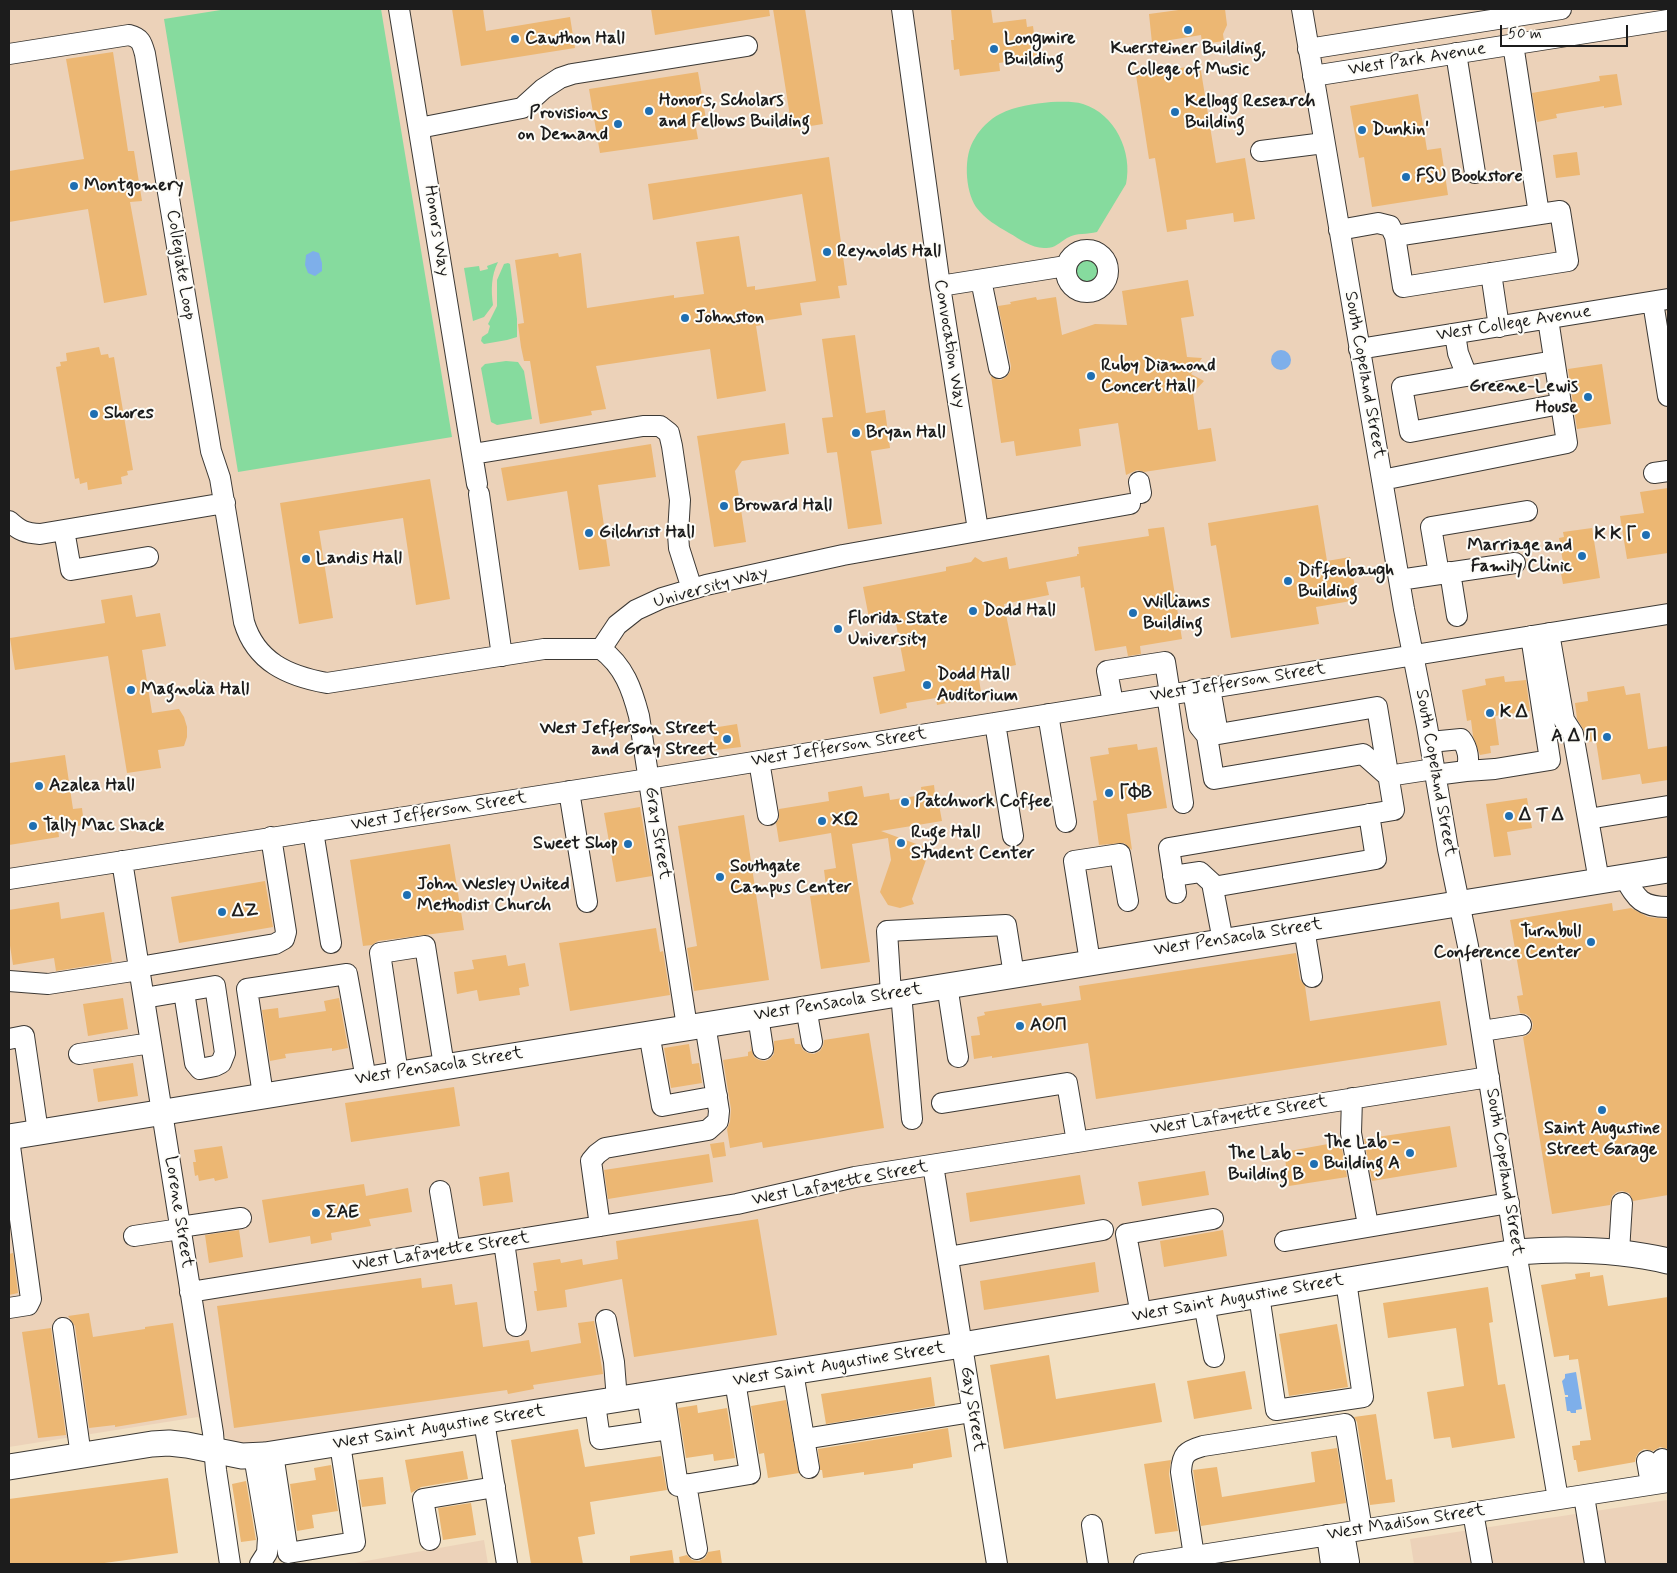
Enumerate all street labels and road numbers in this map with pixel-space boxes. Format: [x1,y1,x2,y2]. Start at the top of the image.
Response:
street label: West Park Avenue [1347,38,1487,82]
street label: Honors Way [418,184,454,278]
street label: Collegiate Loop [161,208,199,322]
street label: Convocation Way [928,278,970,410]
street label: South Copeland Street [1339,290,1389,460]
street label: West College Avenue [1435,301,1593,347]
street label: University Way [651,562,771,614]
street label: West Jefferson Street [1149,658,1327,708]
street label: South Copeland Street [1410,688,1460,858]
street label: West Jefferson Street [750,723,928,773]
street label: Gray Street [639,785,675,881]
street label: West Jefferson Street [350,787,528,837]
street label: West Pensacola Street [1153,914,1323,962]
street label: West Pensacola Street [753,979,923,1027]
street label: West Pensacola Street [354,1043,524,1091]
street label: South Copeland Street [1480,1087,1528,1257]
street label: West Lafayette Street [1149,1091,1329,1141]
street label: Lorene Street [158,1154,198,1270]
street label: West Lafayette Street [750,1156,930,1212]
street label: West Lafayette Street [351,1227,531,1277]
street label: West Saint Augustine Street [1131,1270,1345,1328]
street label: West Saint Augustine Street [731,1338,947,1392]
street label: Gay Street [955,1365,989,1453]
street label: West Saint Augustine Street [331,1401,547,1455]
street label: West Madison Street [1326,1500,1486,1546]

